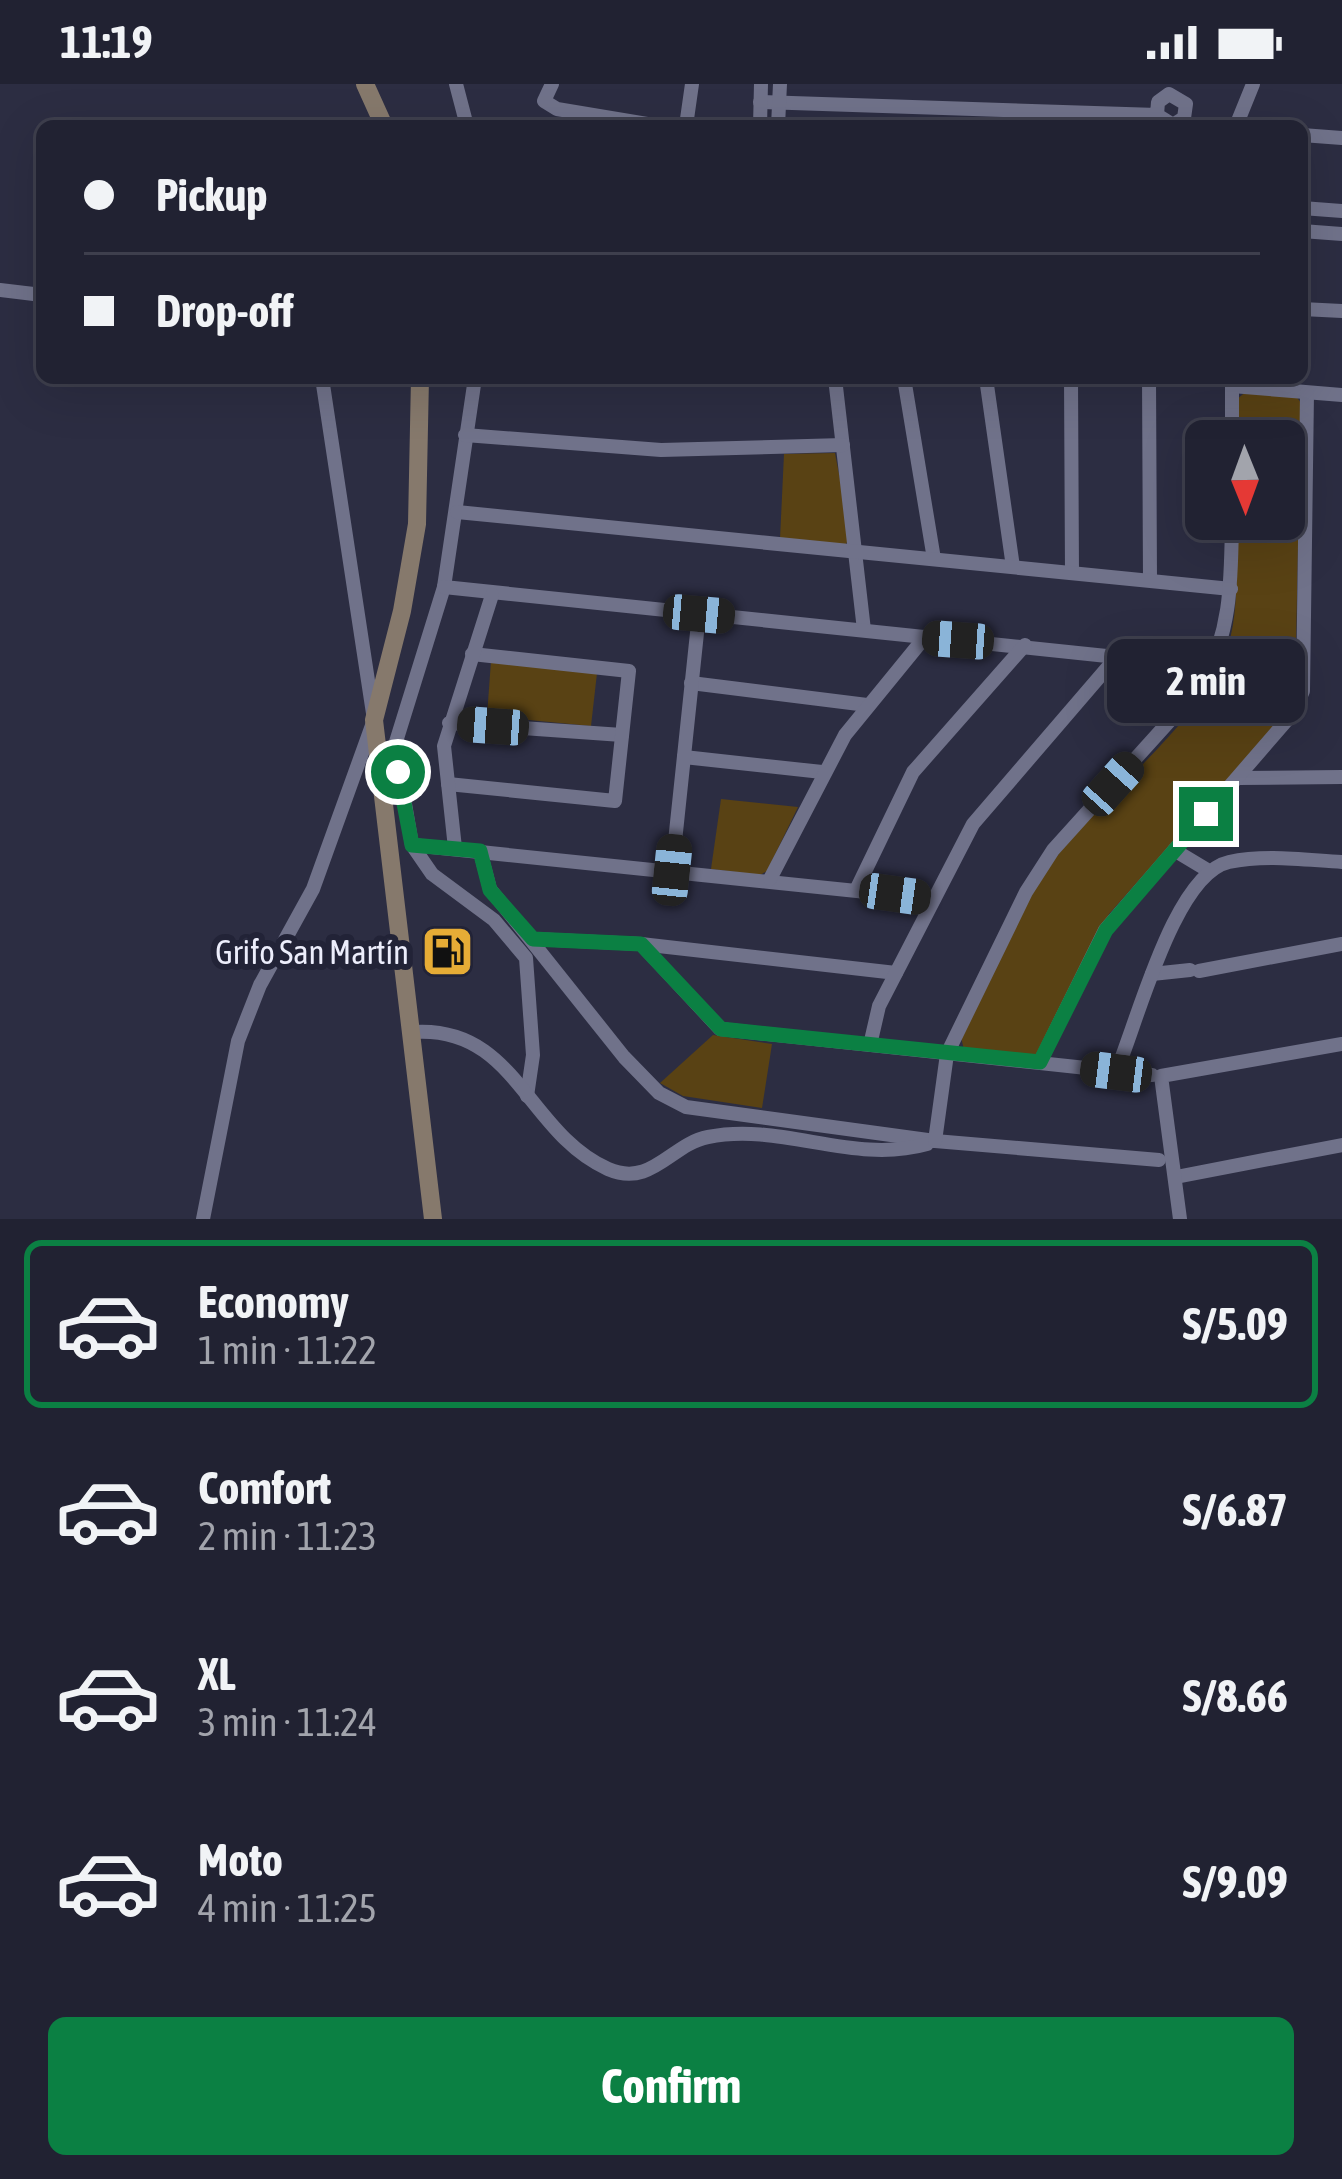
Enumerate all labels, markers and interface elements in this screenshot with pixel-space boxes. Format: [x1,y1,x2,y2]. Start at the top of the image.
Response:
text: 11:19 [60,16,153,68]
text: Pickup [156,169,267,221]
text: Drop-off [156,285,294,337]
north arrow [1185,420,1305,540]
map controls [1185,420,1305,540]
car [662,593,736,635]
car [921,620,995,660]
callout: 2 min [1107,640,1305,724]
text: 2 min [1166,659,1246,703]
car [456,706,530,746]
route start [371,745,425,799]
car [1076,745,1150,823]
route end [1179,787,1233,841]
car [650,832,694,908]
car [857,871,933,917]
fuel station icon: Grifo San Martín [420,924,476,980]
place label: Grifo San Martín [215,933,409,971]
car [1078,1050,1154,1094]
icon: car [54,1270,162,1378]
text: Economy [198,1276,349,1328]
text: S/5.09 [1182,1298,1288,1350]
text: 1 min · 11:22 [198,1328,377,1372]
icon: car [54,1456,162,1564]
text: Comfort [198,1462,331,1514]
text: S/6.87 [1182,1484,1288,1536]
text: 2 min · 11:23 [198,1514,377,1558]
icon: car [54,1642,162,1750]
text: XL [198,1648,236,1700]
text: S/8.66 [1182,1670,1288,1722]
text: 3 min · 11:24 [198,1700,377,1744]
icon: car [54,1828,162,1936]
text: Moto [198,1834,283,1886]
text: S/9.09 [1182,1856,1288,1908]
text: 4 min · 11:25 [198,1886,377,1930]
button: Confirm [48,2017,1294,2155]

